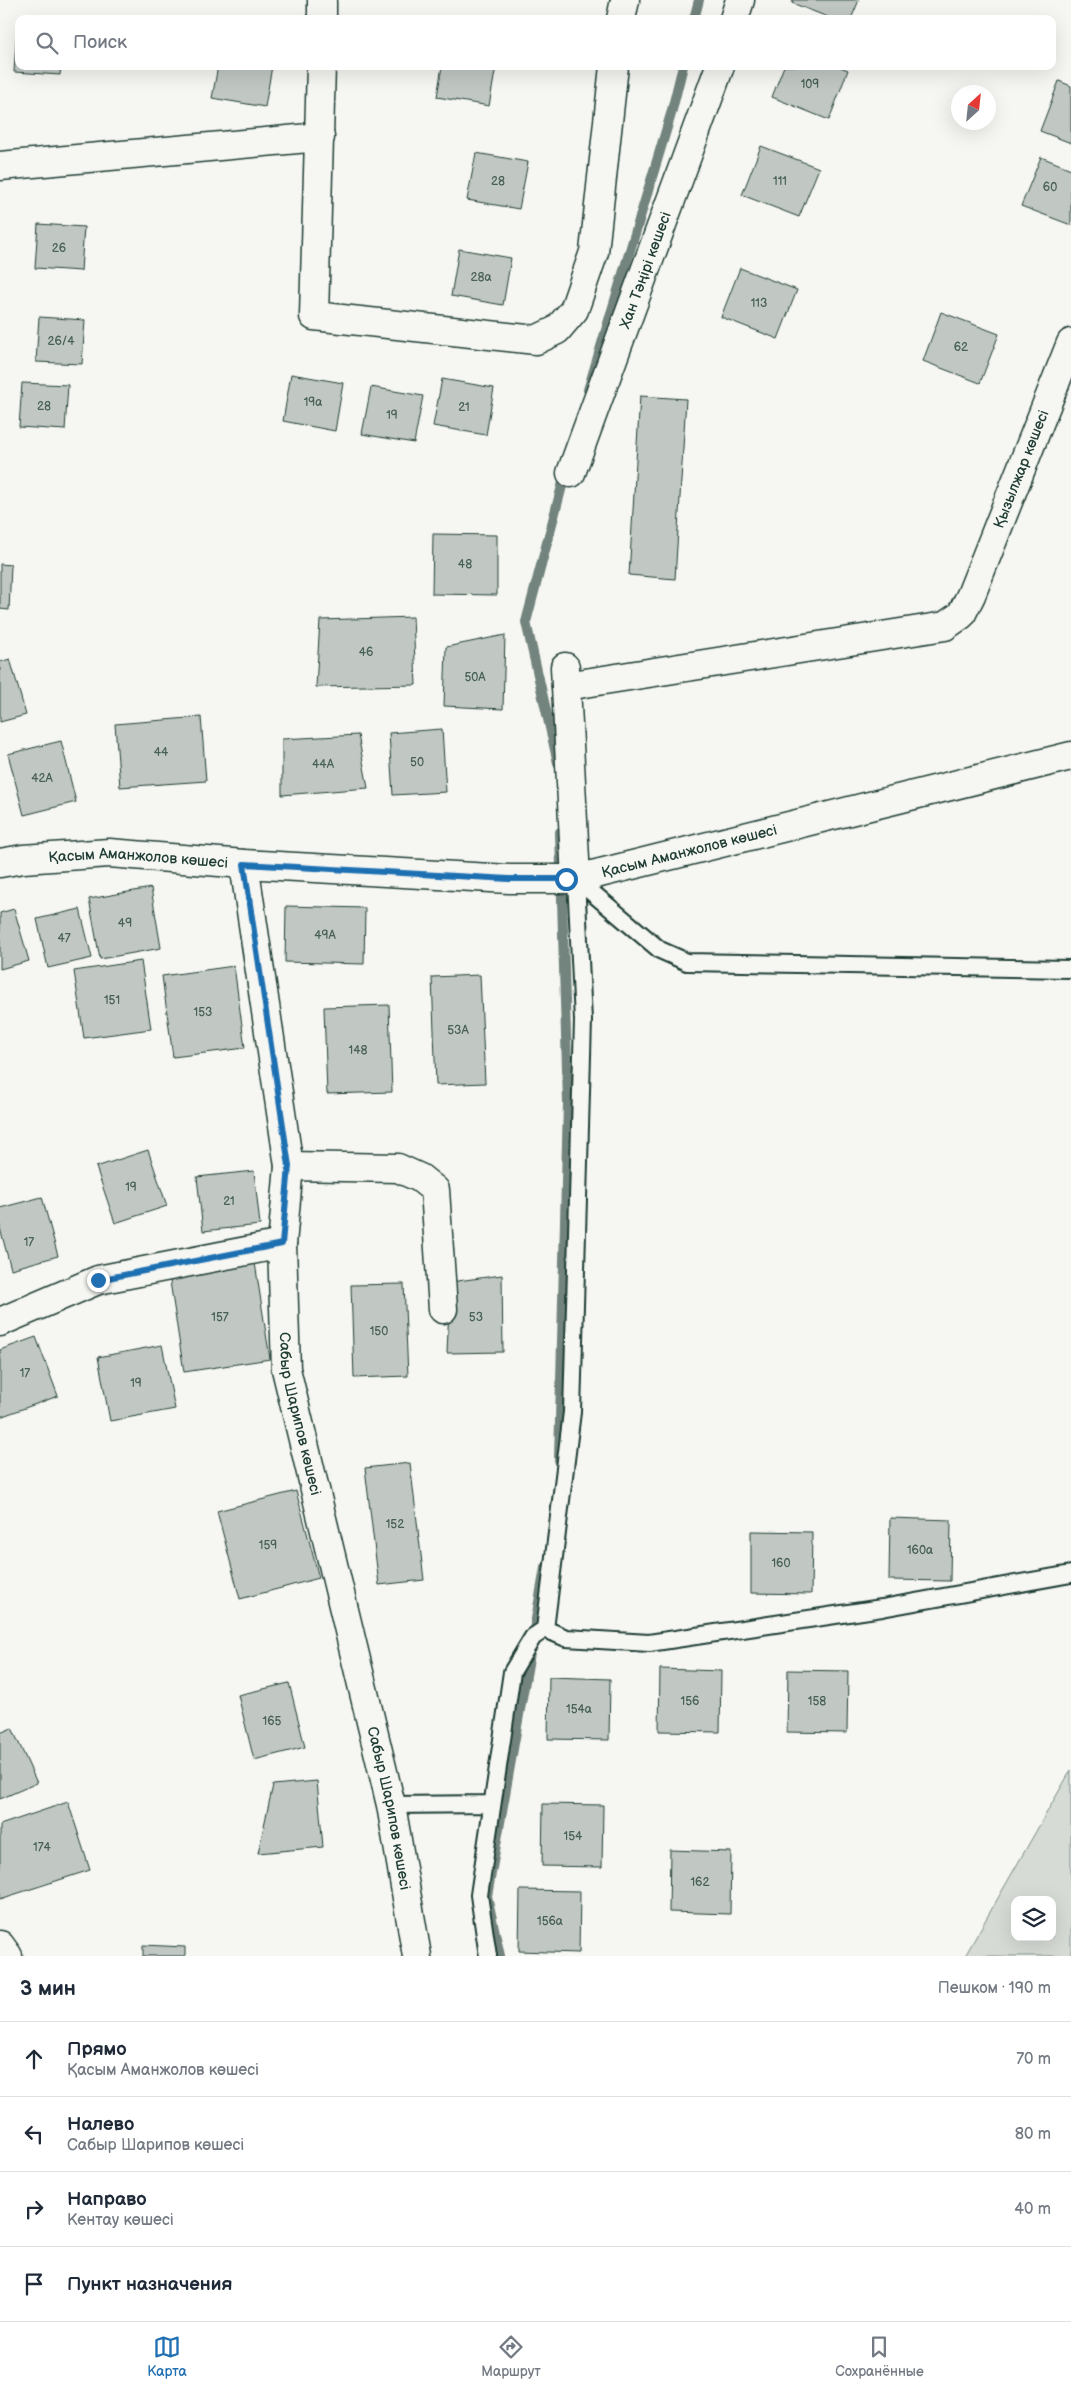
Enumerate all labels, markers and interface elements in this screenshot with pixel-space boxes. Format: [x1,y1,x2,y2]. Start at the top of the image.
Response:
search box [15,15,1056,70]
icon: search [33,29,61,57]
text: Поиск [73,31,127,54]
house number: 109 [801,77,819,92]
north arrow [951,85,996,130]
house number: 28 [491,174,505,189]
house number: 111 [773,174,787,189]
house number: 60 [1043,180,1057,195]
street label: Хан Тәңірі көшесі [615,209,675,331]
house number: 26 [52,241,66,256]
house number: 28а [470,270,492,285]
house number: 113 [751,296,767,311]
house number: 26/4 [47,334,75,349]
house number: 62 [954,340,968,355]
house number: 19а [304,395,322,410]
house number: 28 [37,399,51,414]
house number: 21 [458,400,470,415]
street label: Қызылжар көшесі [989,407,1053,531]
house number: 19 [386,408,398,423]
house number: 48 [458,557,472,572]
house number: 46 [359,645,373,660]
house number: 50А [464,670,486,685]
house number: 44 [154,745,169,760]
house number: 50 [410,755,424,770]
house number: 44А [312,757,335,772]
house number: 42А [31,771,54,786]
street label: Қасым Аманжолов көшесі [599,820,779,882]
street label: Қасым Аманжолов көшесі [48,843,229,872]
route start [555,868,578,891]
house number: 49 [118,916,132,931]
house number: 49А [314,928,336,943]
house number: 47 [57,931,71,946]
house number: 151 [104,993,120,1008]
house number: 153 [194,1005,212,1020]
house number: 53А [447,1023,469,1038]
house number: 148 [349,1043,367,1058]
house number: 19 [125,1180,137,1195]
house number: 21 [223,1194,235,1209]
house number: 17 [24,1235,34,1250]
route end [87,1269,110,1292]
house number: 157 [211,1310,229,1325]
house number: 53 [469,1310,483,1325]
house number: 150 [370,1324,388,1339]
street label: Сабыр Шарипов көшесі [275,1332,326,1497]
house number: 17 [20,1366,30,1381]
house number: 19 [130,1376,142,1391]
house number: 152 [386,1517,404,1532]
house number: 159 [259,1538,277,1553]
house number: 160а [907,1543,933,1558]
house number: 160 [771,1556,791,1571]
house number: 156 [681,1694,699,1709]
house number: 158 [808,1694,826,1709]
house number: 154а [566,1702,592,1717]
house number: 165 [263,1714,282,1729]
street label: Сабыр Шарипов көшесі [363,1725,415,1891]
house number: 154 [564,1829,583,1844]
house number: 174 [33,1840,52,1855]
house number: 162 [690,1875,710,1890]
map controls [1011,1896,1056,1941]
button: layers [1011,1896,1056,1941]
house number: 156а [537,1914,563,1929]
text: 3 мин [20,1976,76,2001]
text: Пешком · 190 m [938,1979,1051,1998]
text: Прямо [67,2038,127,2061]
icon: ahead [20,2045,48,2073]
text: 70 m [1016,2050,1051,2069]
text: Қасым Аманжолов көшесі [67,2061,259,2080]
text: Налево [67,2113,134,2136]
icon: left [20,2120,48,2148]
text: 80 m [1015,2125,1051,2144]
text: Сабыр Шарипов көшесі [67,2136,244,2155]
text: Направо [67,2188,147,2211]
icon: right [20,2195,48,2223]
text: 40 m [1014,2200,1051,2219]
text: Кентау көшесі [67,2211,174,2230]
icon: arrive [20,2270,48,2298]
text: Пункт назначения [67,2273,232,2296]
tab: Карта [147,2333,187,2380]
tab: Маршрут [481,2333,541,2380]
tab: Сохранённые [835,2333,924,2380]

